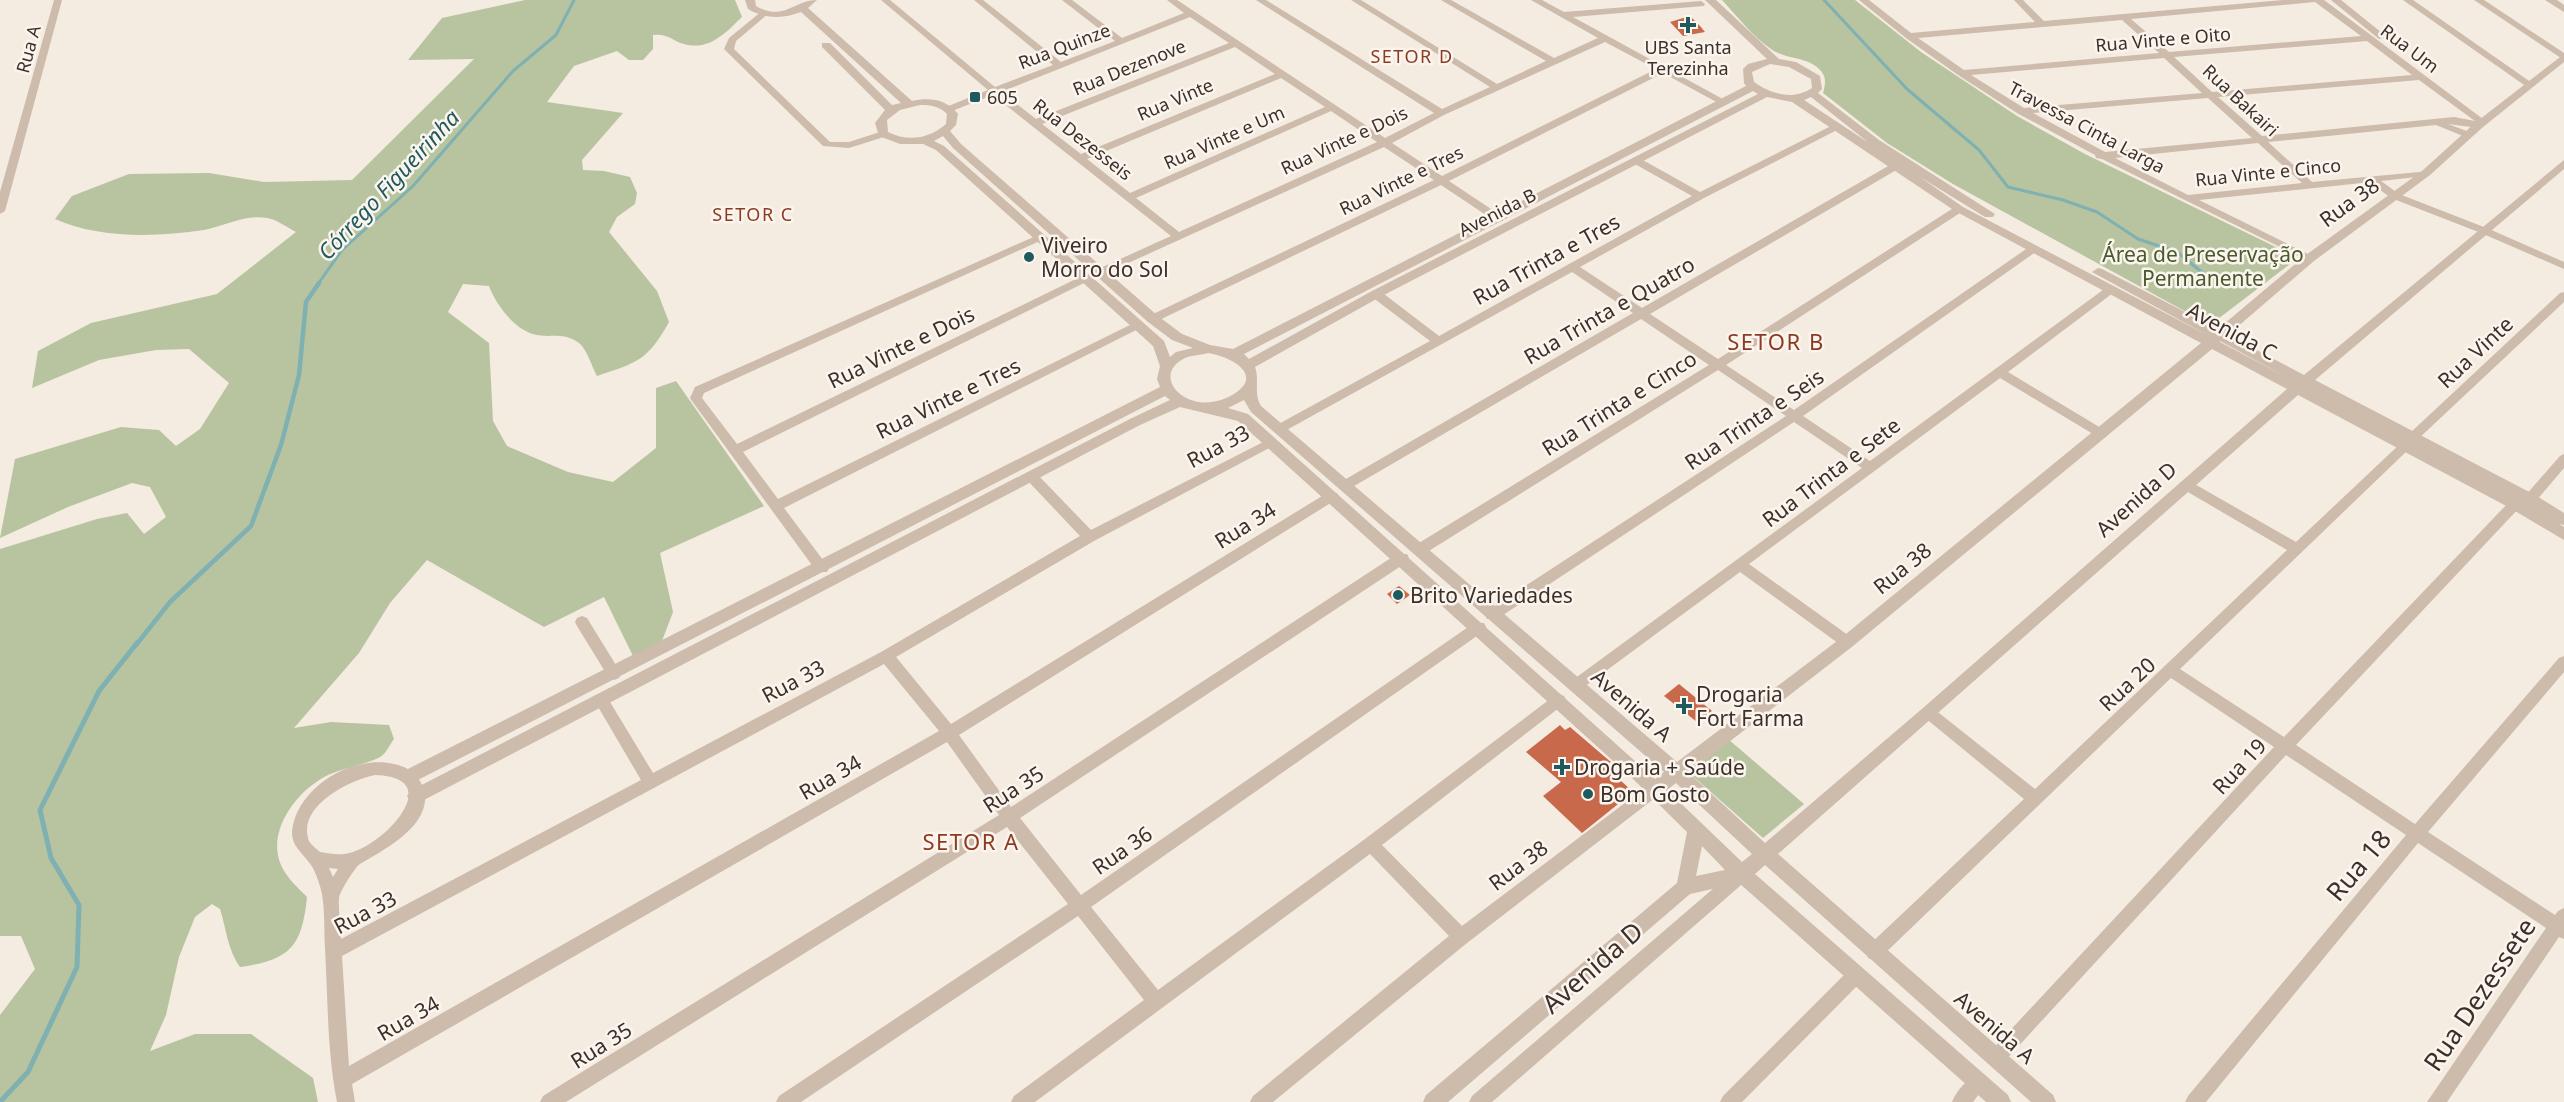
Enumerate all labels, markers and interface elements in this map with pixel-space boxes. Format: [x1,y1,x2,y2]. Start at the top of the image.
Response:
marker: UBS Santa Terezinha [1679,16,1697,34]
street label: Rua Quinze [1015,17,1113,75]
street label: Rua Um [2376,18,2444,78]
street label: Rua Vinte e Oito [2094,21,2232,57]
street label: Rua A [10,22,46,76]
street label: Rua Dezenove [1069,33,1189,101]
place label: UBS Santa Terezinha [1644,35,1732,80]
district label: SETOR D [1370,44,1454,68]
street label: Rua Bakairi [2198,59,2284,141]
street label: Rua Vinte [1133,72,1217,126]
street label: Travessa Cinta Larga [2005,76,2169,178]
place label: 605 [987,85,1018,109]
marker: 605 [968,90,982,104]
street label: Rua Dezesseis [1029,93,1137,185]
street label: Rua Vinte e Um [1160,100,1288,174]
street label: Rua Vinte e Dois [1277,100,1411,180]
water label: Córrego Figueirinha [311,102,466,266]
street label: Rua Vinte e Tres [1335,140,1467,220]
street label: Rua Vinte e Cinco [2194,152,2342,192]
street label: Rua 38 [2314,171,2384,233]
street label: Avenida B [1454,182,1540,242]
district label: SETOR C [712,202,794,226]
street label: Rua Trinta e Tres [1468,207,1624,311]
place label: Viveiro Morro do Sol [1041,231,1169,283]
park label: Área de Preservação Permanente [2102,240,2304,292]
marker: Viveiro Morro do Sol [1022,250,1036,264]
street label: Rua Trinta e Quatro [1519,250,1699,370]
street label: Avenida C [2182,296,2282,366]
street label: Rua Vinte e Dois [823,299,979,395]
street label: Rua Vinte [2431,310,2519,394]
district label: SETOR B [1727,326,1825,356]
street label: Rua Trinta e Cinco [1536,344,1702,462]
street label: Rua Vinte e Tres [871,351,1025,445]
street label: Rua Trinta e Seis [1679,362,1829,476]
street label: Rua Trinta e Sete [1756,411,1906,533]
street label: Rua 33 [1182,418,1254,474]
street label: Avenida D [2090,455,2182,543]
street label: Rua 34 [1209,495,1281,555]
street label: Rua 38 [1867,536,1937,600]
place label: Brito Variedades [1410,581,1573,609]
marker: Brito Variedades [1391,588,1405,602]
street label: Rua 20 [2093,651,2161,717]
street label: Rua 33 [757,653,829,709]
street label: Avenida A [1586,662,1679,748]
place label: Drogaria Fort Farma [1696,680,1804,732]
marker: Drogaria Fort Farma [1677,699,1691,713]
street label: Rua 19 [2206,732,2272,800]
street label: Rua 34 [794,748,866,806]
place label: Drogaria + Saúde [1574,753,1745,781]
street label: Rua 35 [977,759,1049,819]
marker: Drogaria + Saúde [1555,760,1569,774]
place label: Bom Gosto [1600,780,1710,808]
marker: Bom Gosto [1581,787,1595,801]
street label: Rua 36 [1086,819,1158,881]
street label: Rua 18 [2317,822,2399,908]
district label: SETOR A [922,826,1020,856]
street label: Rua 38 [1483,834,1553,896]
street label: Rua 33 [329,884,401,940]
street label: Rua Dezessete [2414,910,2544,1078]
street label: Avenida D [1534,913,1650,1021]
street label: Avenida A [1949,984,2042,1070]
street label: Rua 34 [372,989,444,1047]
street label: Rua 35 [565,1015,637,1075]

